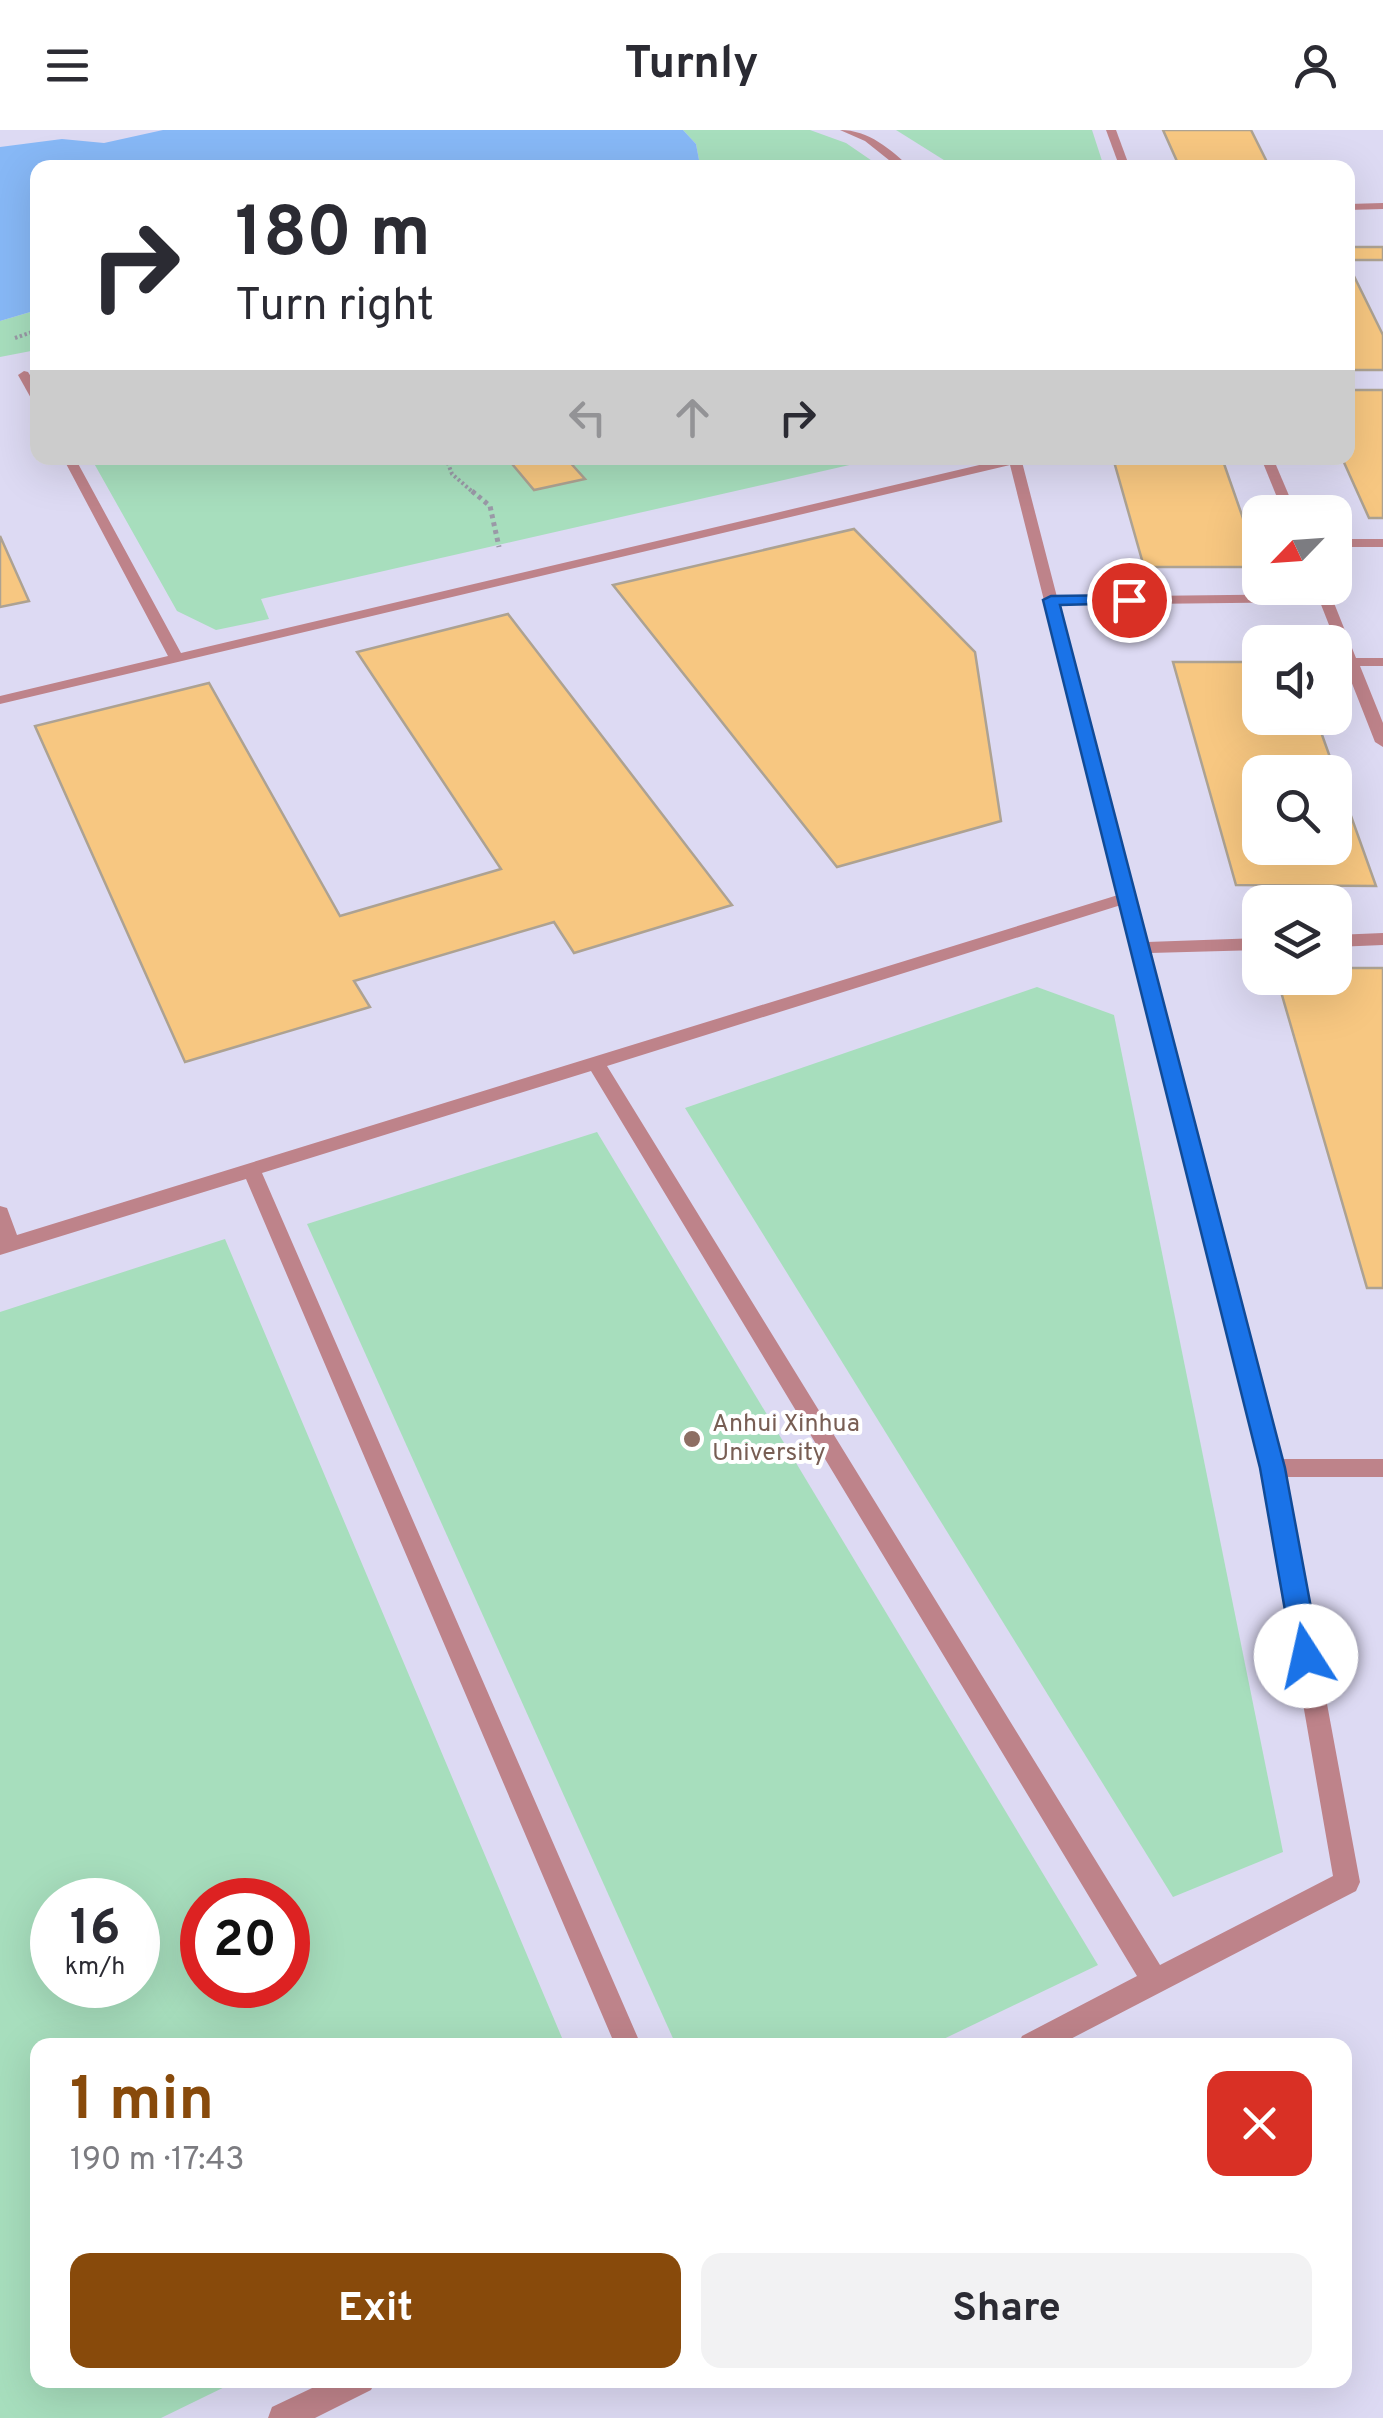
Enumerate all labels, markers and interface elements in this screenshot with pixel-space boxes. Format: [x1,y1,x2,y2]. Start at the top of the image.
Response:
text: Turnly [624,37,759,94]
icon: menu [40,38,95,93]
icon: person [1288,38,1343,93]
text: 180 m [235,192,431,281]
icon: right [70,200,200,330]
text: Turn right [235,279,434,336]
icon: left [560,390,615,445]
icon: ahead [665,390,720,445]
icon: right [770,390,825,445]
north arrow [1242,495,1352,605]
map controls [1242,495,1352,995]
pin [1087,558,1172,643]
icon: arrive [1102,573,1157,628]
button: sound [1242,625,1352,735]
button: search [1242,755,1352,865]
button: layers [1242,885,1352,995]
place label: Anhui Xinhua University [712,1409,860,1470]
marker: Anhui Xinhua University [681,1428,703,1450]
position arrow [1254,1604,1358,1708]
speed limit sign: 20 [180,1878,310,2008]
text: 16 [70,1899,120,1962]
text: km/h [65,1952,125,1984]
text: 1 min [70,2065,214,2141]
button: close [1207,2071,1312,2176]
text: 190 m · 17:43 [70,2141,245,2181]
button: Exit [70,2253,681,2368]
button: Share [701,2253,1312,2368]

